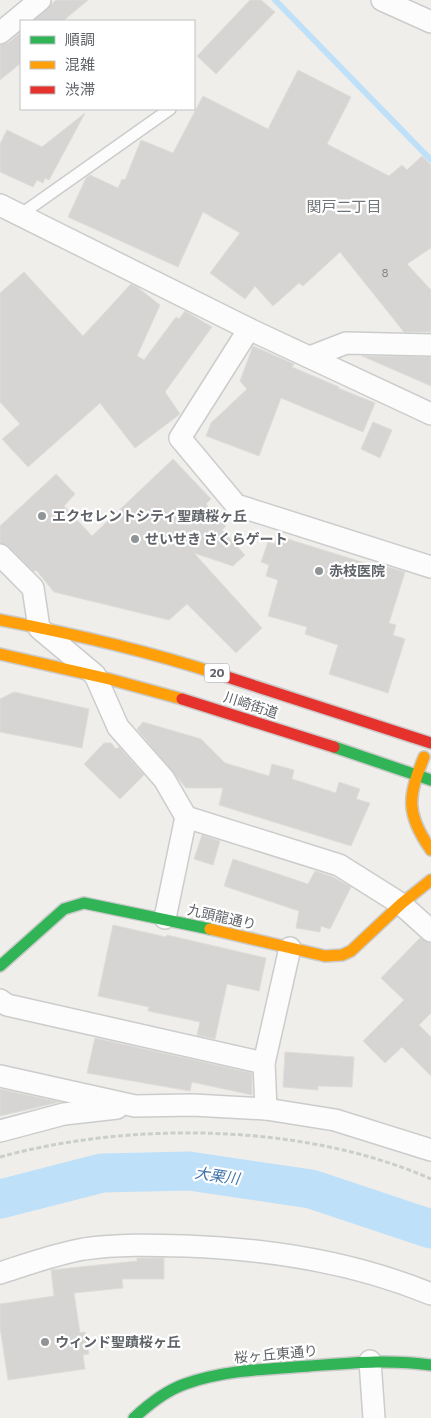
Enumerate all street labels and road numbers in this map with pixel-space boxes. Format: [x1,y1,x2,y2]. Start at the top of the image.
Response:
road number: 20 [204,664,230,682]
street label: 川崎街道 [222,688,280,721]
street label: 九頭龍通り [186,900,258,933]
street label: 桜ヶ丘東通り [233,1341,319,1366]

